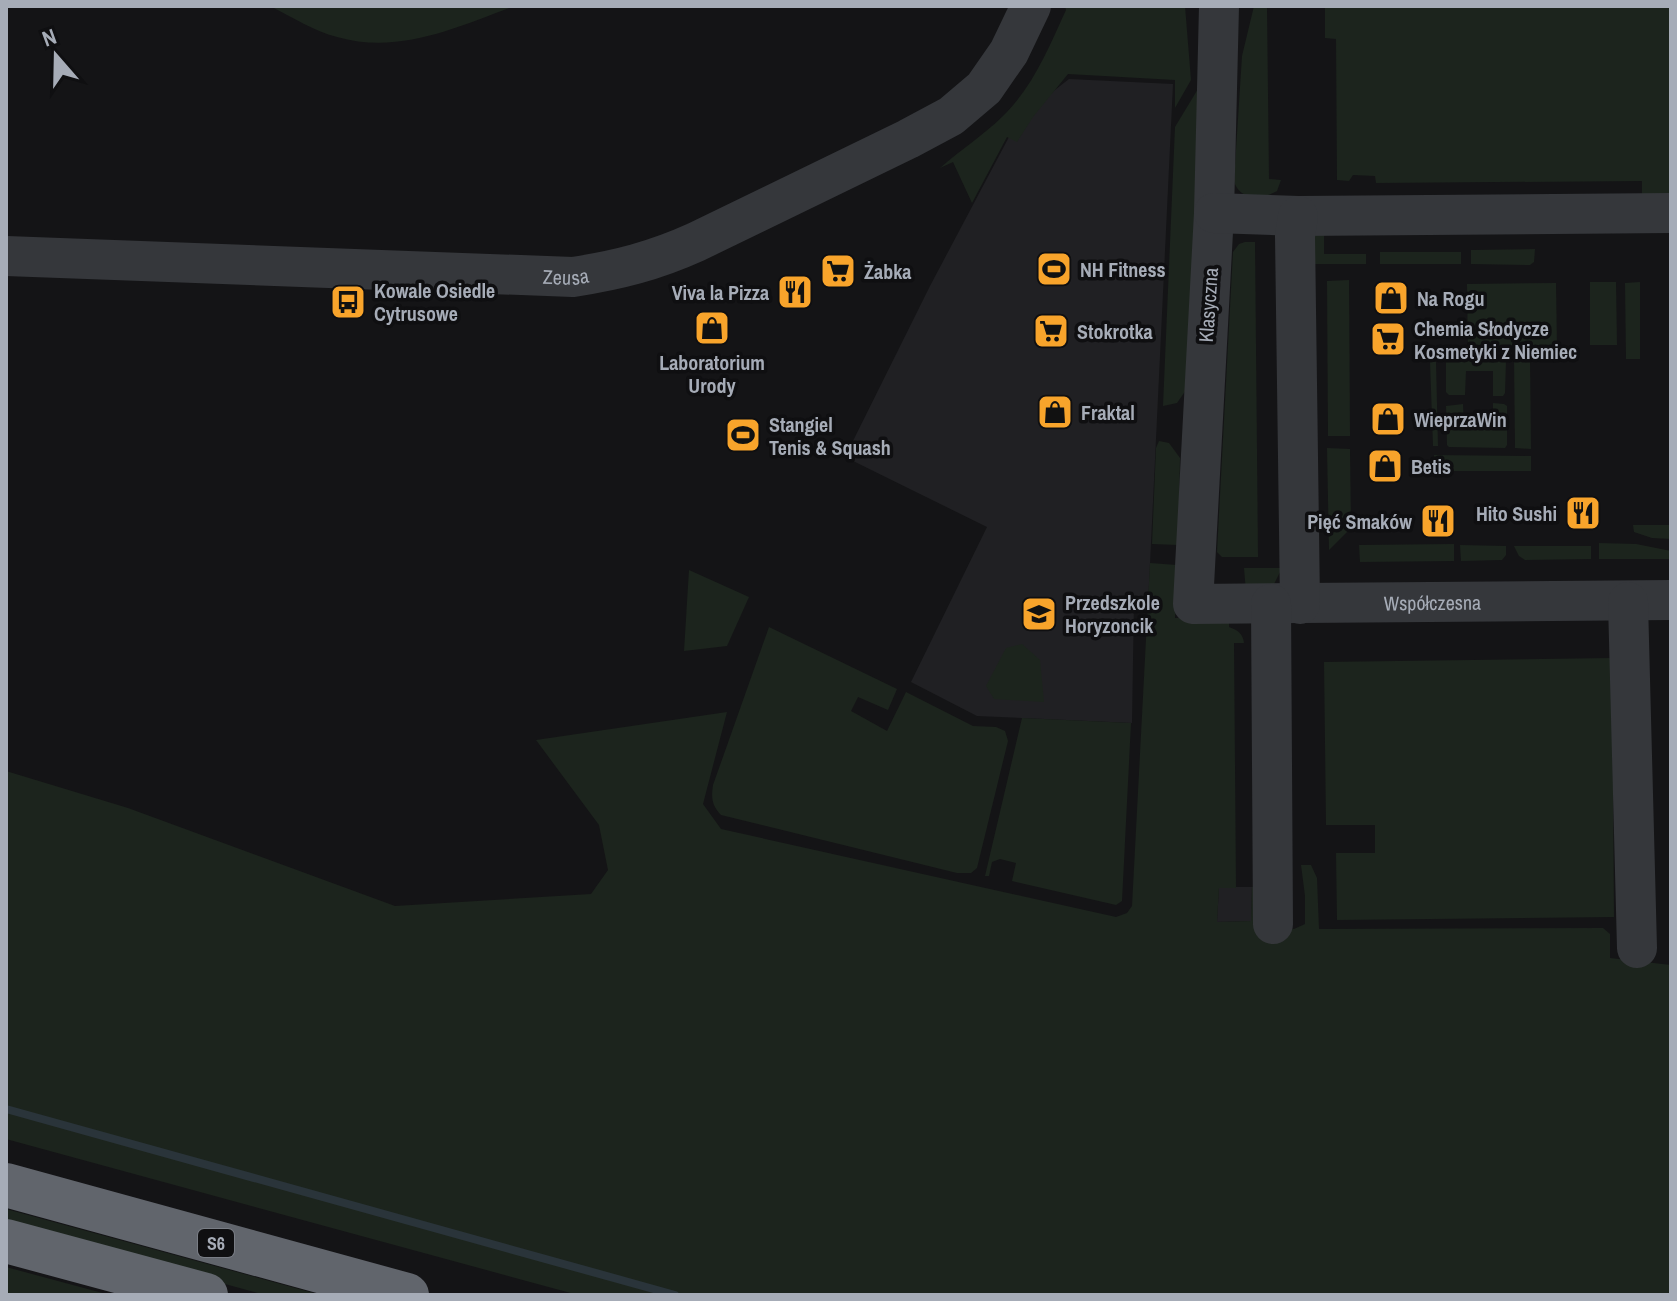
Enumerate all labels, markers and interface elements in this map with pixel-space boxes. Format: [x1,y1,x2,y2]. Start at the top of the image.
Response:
north arrow [16,16,96,96]
text: N [38,21,60,54]
sports icon: NH Fitness [1035,250,1073,288]
supermarket icon: Żabka [819,252,857,290]
place label: NH Fitness [1080,256,1166,283]
place label: Żabka [864,258,911,285]
street label: Zeusa [542,261,591,291]
street label: Klasyczna [1192,267,1224,343]
restaurant icon: Viva la Pizza [776,273,814,311]
place label: Kowale Osiedle Cytrusowe [374,277,495,327]
place label: Viva la Pizza [672,279,769,306]
shop icon: Na Rogu [1372,279,1410,317]
bus stop icon: Kowale Osiedle Cytrusowe [329,283,367,321]
place label: Na Rogu [1417,285,1484,312]
shop icon: Laboratorium Urody [693,309,731,347]
supermarket icon: Stokrotka [1032,312,1070,350]
place label: Chemia Słodycze Kosmetyki z Niemiec [1414,315,1577,365]
place label: Stokrotka [1077,318,1153,345]
supermarket icon: Chemia Słodycze Kosmetyki z Niemiec [1369,320,1407,358]
place label: Laboratorium Urody [659,349,765,399]
shop icon: Fraktal [1036,393,1074,431]
place label: Fraktal [1081,399,1135,426]
shop icon: WieprzaWin [1369,400,1407,438]
place label: WieprzaWin [1414,406,1507,433]
place label: Stangiel Tenis & Squash [769,411,891,461]
sports icon: Stangiel Tenis & Squash [724,416,762,454]
shop icon: Betis [1366,447,1404,485]
place label: Betis [1411,453,1451,480]
restaurant icon: Hito Sushi [1564,494,1602,532]
place label: Hito Sushi [1476,500,1557,527]
restaurant icon: Pięć Smaków [1419,502,1457,540]
place label: Pięć Smaków [1307,508,1412,535]
street label: Współczesna [1383,588,1481,616]
place label: Przedszkole Horyzoncik [1065,589,1160,639]
school or university icon: Przedszkole Horyzoncik [1020,595,1058,633]
road number: S6 [198,1229,234,1257]

